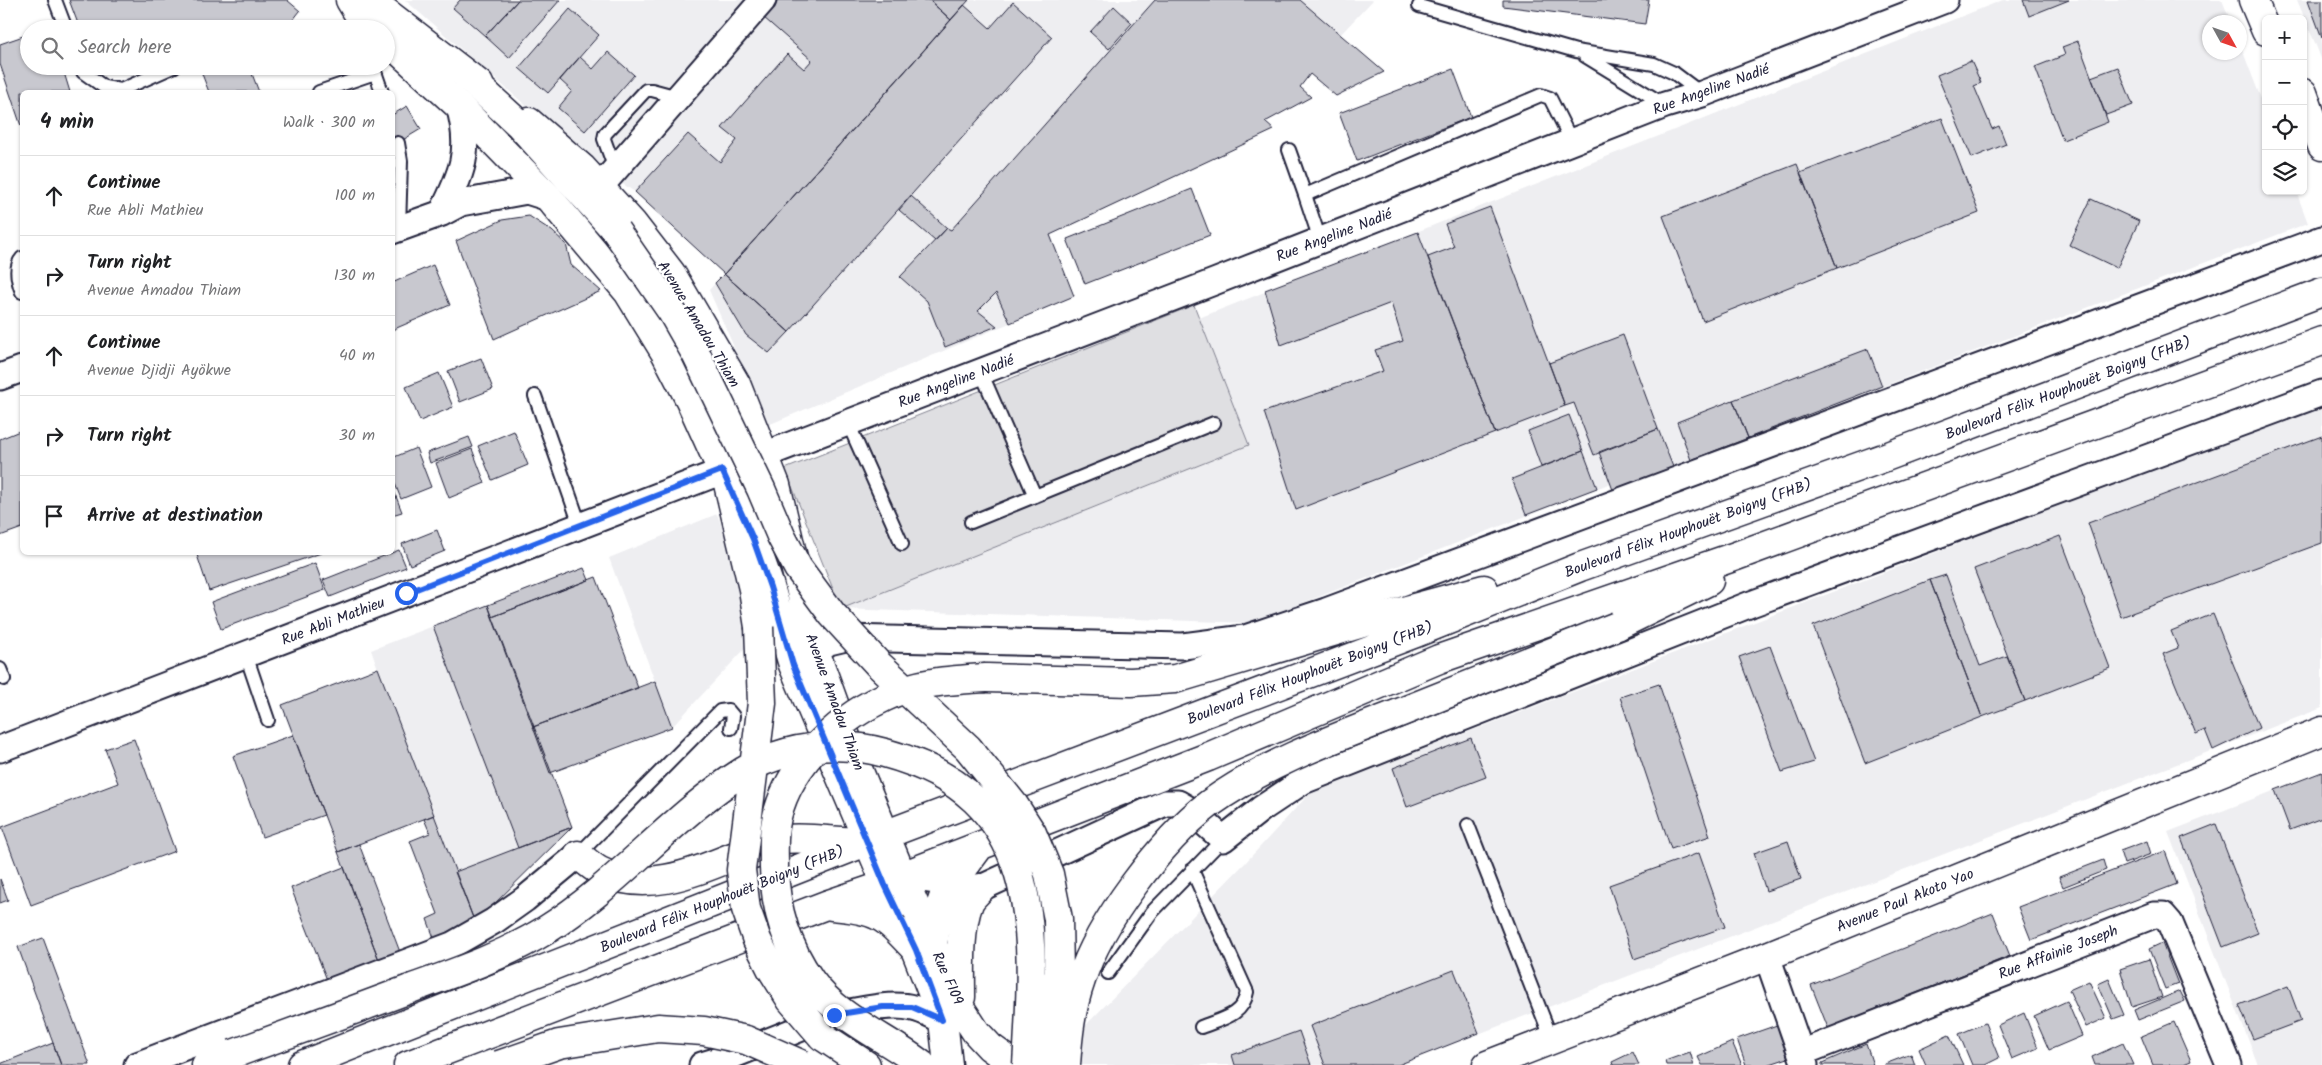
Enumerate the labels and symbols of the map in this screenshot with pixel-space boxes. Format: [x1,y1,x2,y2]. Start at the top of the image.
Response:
north arrow [2202,15,2247,60]
street label: Rue Angeline Nadié [1650,57,1774,122]
street label: Rue Angeline Nadié [1273,202,1397,269]
street label: Avenue Amadou Thiam [651,256,746,393]
street label: Boulevard Félix Houphouët Boigny (FHB) [1942,331,2195,447]
street label: Rue Angeline Nadié [895,348,1019,415]
street label: Boulevard Félix Houphouët Boigny (FHB) [1561,473,1816,585]
route start [395,582,418,605]
street label: Rue Abli Mathieu [278,591,389,653]
street label: Boulevard Félix Houphouët Boigny (FHB) [1184,616,1437,732]
street label: Avenue Amadou Thiam [798,630,870,774]
street label: Boulevard Félix Houphouët Boigny (FHB) [596,840,848,960]
street label: Avenue Paul Akoto Yao [1833,862,1978,939]
street label: Rue Affainie Joseph [1995,919,2122,987]
street label: Rue F109 [925,948,970,1010]
route end [823,1004,846,1027]

